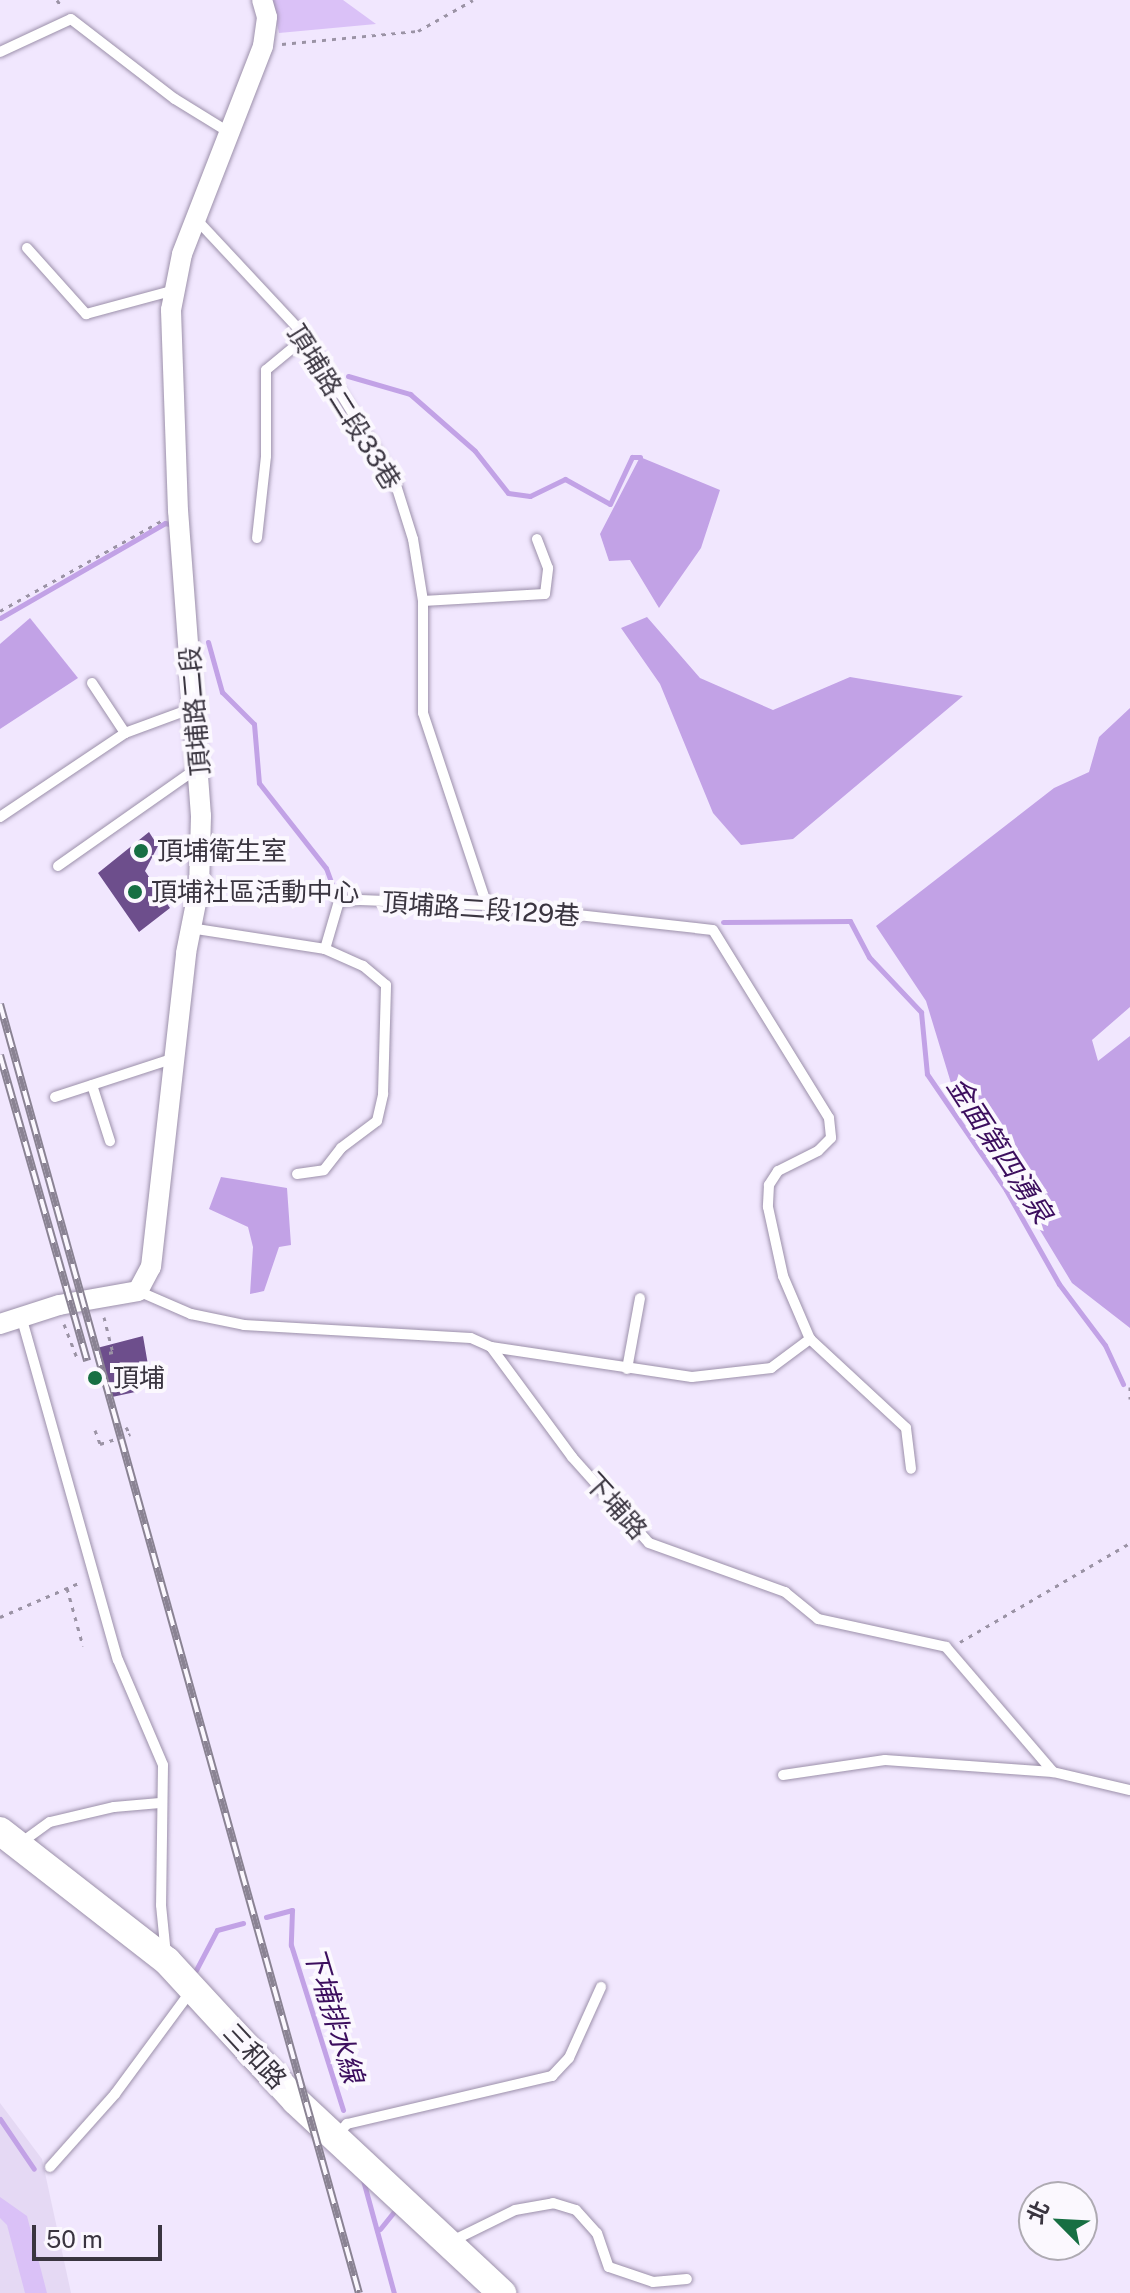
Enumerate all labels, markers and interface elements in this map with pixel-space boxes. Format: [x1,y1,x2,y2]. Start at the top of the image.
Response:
street label: 頂埔路二段33巷 [281,319,407,495]
street label: 頂埔路二段 [174,645,216,777]
place label: 頂埔衛生室 [157,835,287,867]
marker: 頂埔衛生室 [132,842,150,860]
place label: 頂埔社區活動中心 [151,876,359,908]
marker: 頂埔社區活動中心 [126,883,144,901]
street label: 頂埔路二段129巷 [381,887,581,931]
water label: 金面第四湧泉 [940,1070,1060,1230]
place label: 頂埔 [113,1362,165,1394]
marker: 頂埔 [84,1367,106,1389]
street label: 下埔路 [578,1467,654,1545]
water label: 下埔排水線 [297,1943,371,2087]
street label: 三和路 [217,2017,293,2095]
north arrow [1018,2181,1098,2261]
text: 北 [1022,2197,1054,2227]
scale bar [36,2209,166,2259]
text: 50 m [46,2225,103,2253]

